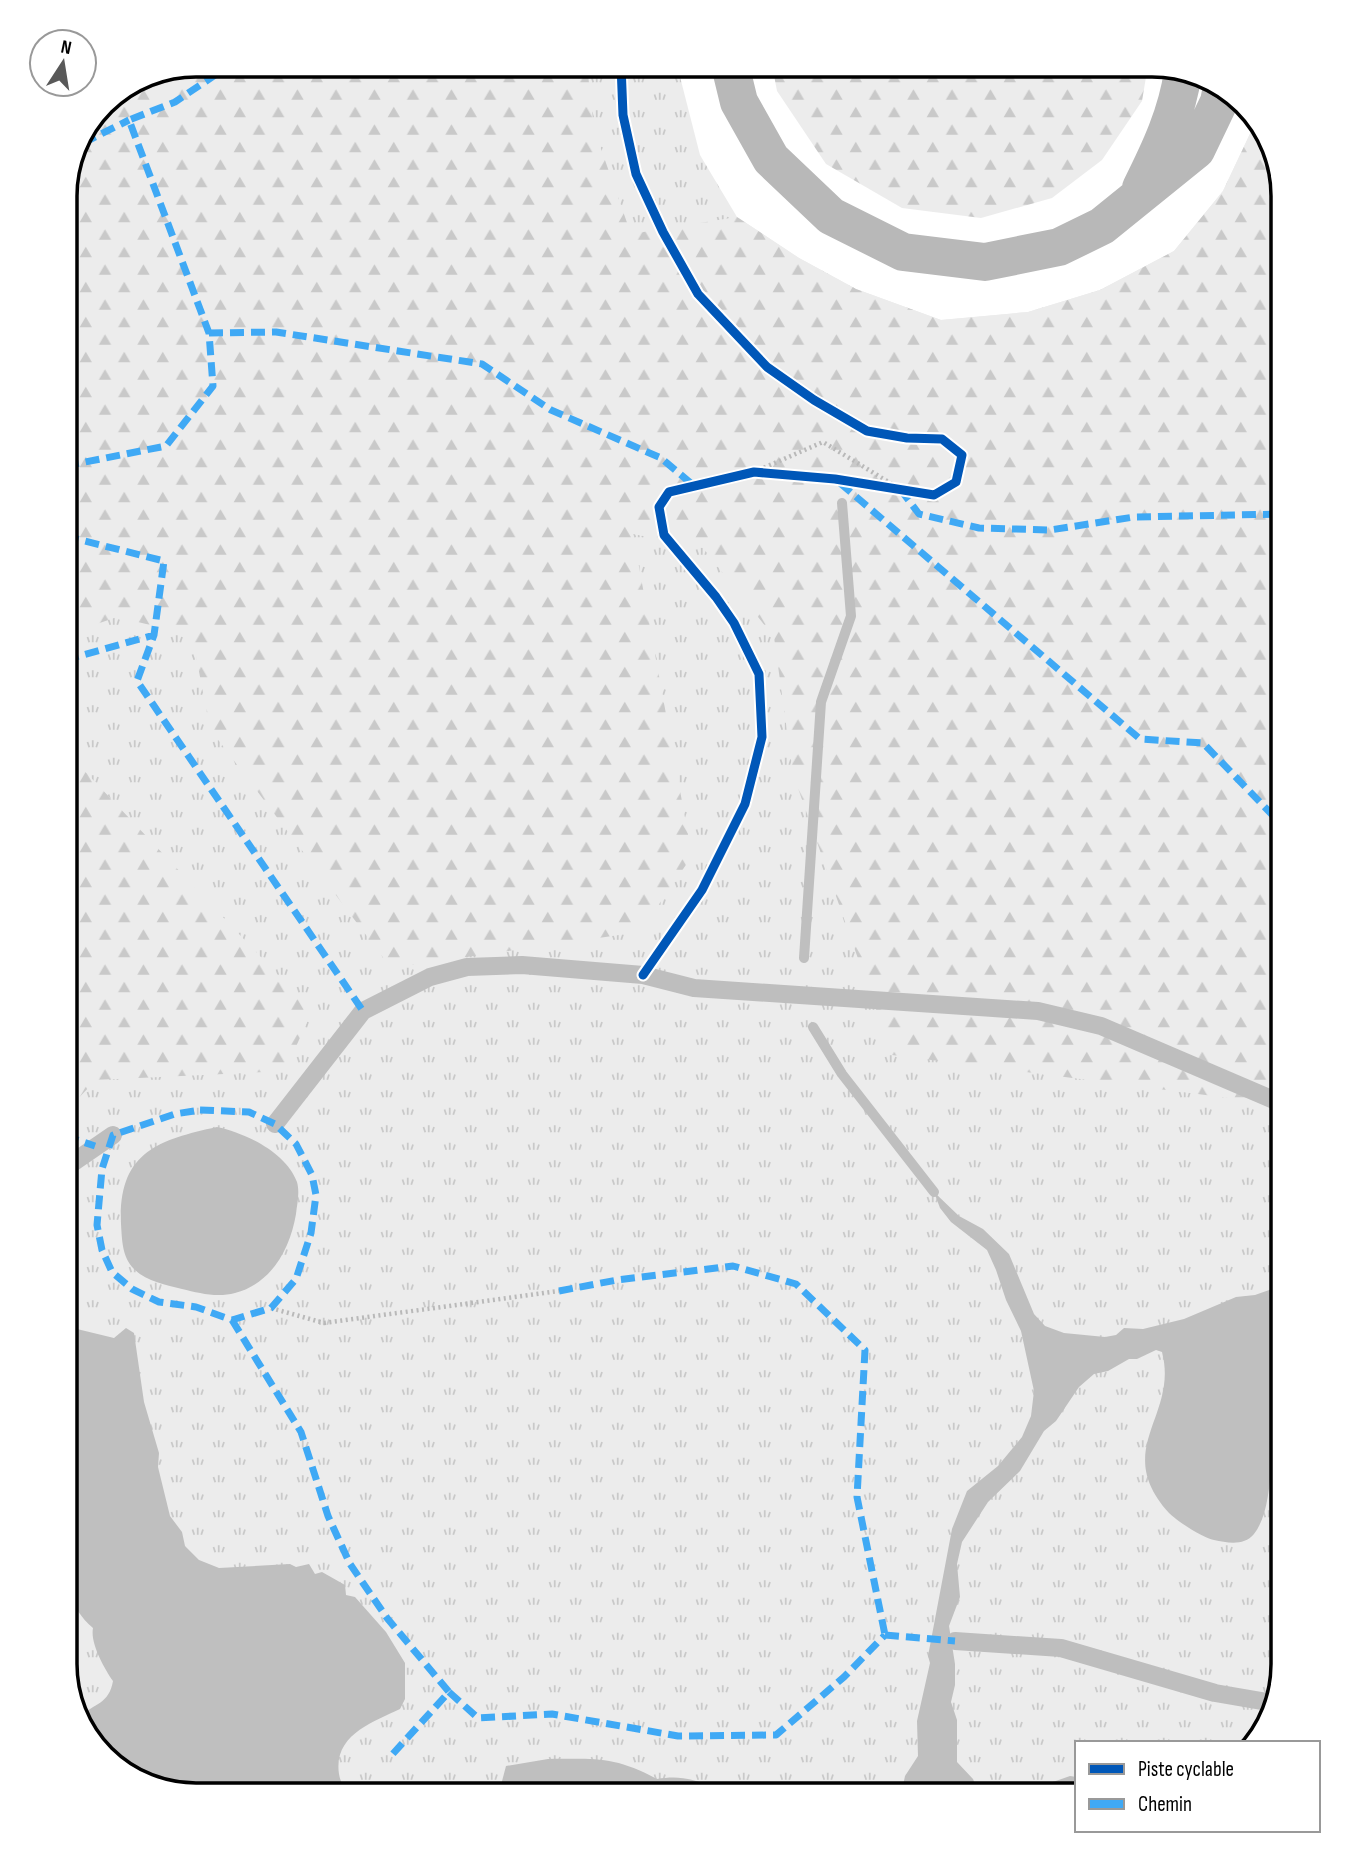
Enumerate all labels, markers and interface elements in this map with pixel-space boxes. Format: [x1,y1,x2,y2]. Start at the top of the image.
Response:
north arrow [28,28,98,98]
text: N [59,36,74,60]
legend [1075,1741,1320,1832]
text: Piste cyclable [1138,1757,1234,1782]
text: Chemin [1138,1792,1192,1817]

